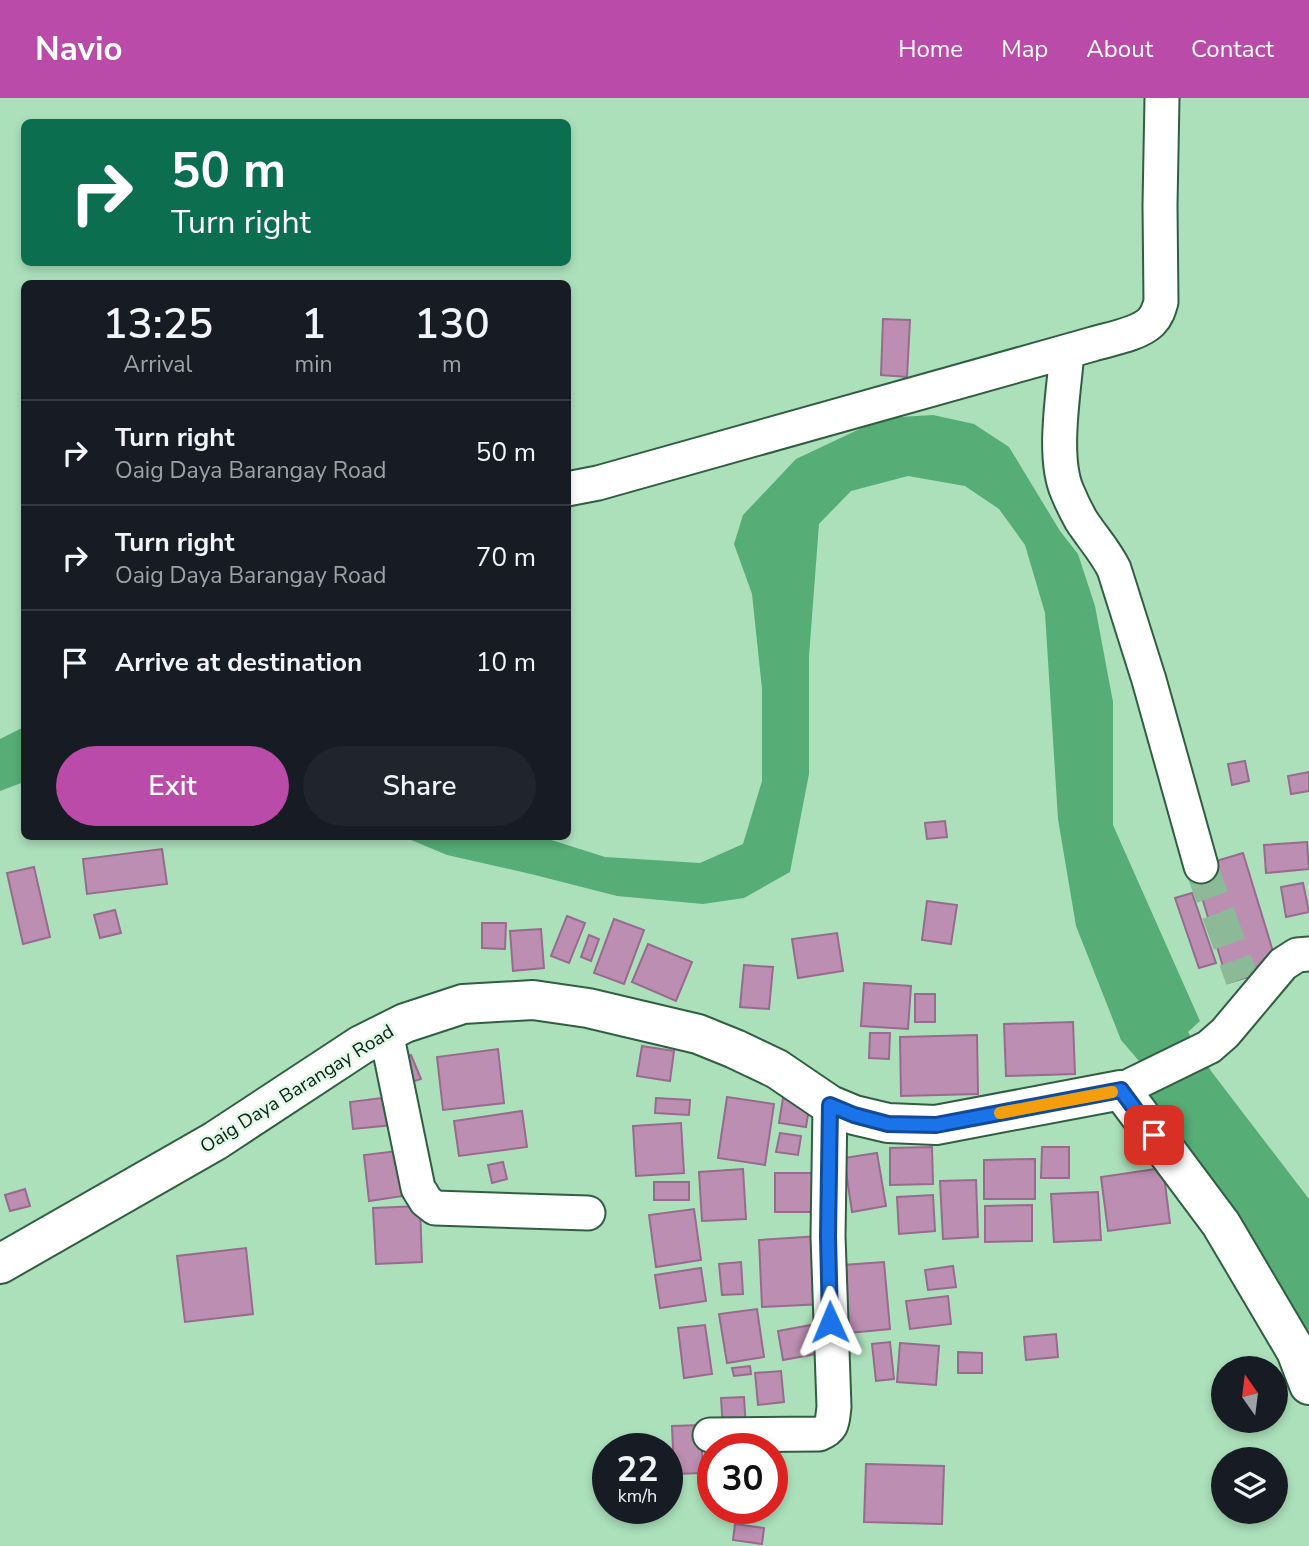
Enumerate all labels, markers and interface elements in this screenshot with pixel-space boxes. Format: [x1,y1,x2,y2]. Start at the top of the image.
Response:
text: Navio [35,27,122,72]
text: Home [898,33,963,65]
text: Map [1001,33,1048,65]
text: About [1086,33,1153,65]
text: Contact [1191,33,1274,65]
text: 50 m [171,137,286,204]
icon: right [56,147,147,238]
text: Turn right [171,201,311,244]
text: 13:25 [102,296,213,353]
text: 1 [301,296,326,353]
text: 130 [414,296,490,353]
text: Arrival [123,349,192,380]
text: min [295,349,333,380]
text: m [442,349,462,380]
text: Turn right [115,420,234,455]
icon: right [56,434,94,472]
text: 50 m [476,435,536,470]
text: Oaig Daya Barangay Road [115,455,386,486]
text: Turn right [115,525,234,560]
icon: right [56,539,94,577]
text: 70 m [476,540,536,575]
text: Oaig Daya Barangay Road [115,560,386,591]
icon: arrive [56,644,94,682]
text: Arrive at destination [115,645,362,680]
text: 10 m [476,645,536,680]
button: Exit [56,746,289,826]
button: Share [303,746,536,826]
street label: Oaig Daya Barangay Road [195,1019,399,1159]
pin [1124,1105,1184,1165]
icon: arrive [1135,1116,1173,1154]
position arrow [793,1285,867,1359]
north arrow [1211,1356,1288,1433]
map controls [1211,1356,1288,1524]
speed limit sign: 30 [697,1433,788,1524]
text: 22 [616,1446,659,1493]
button: layers [1211,1447,1288,1524]
text: km/h [618,1484,657,1508]

